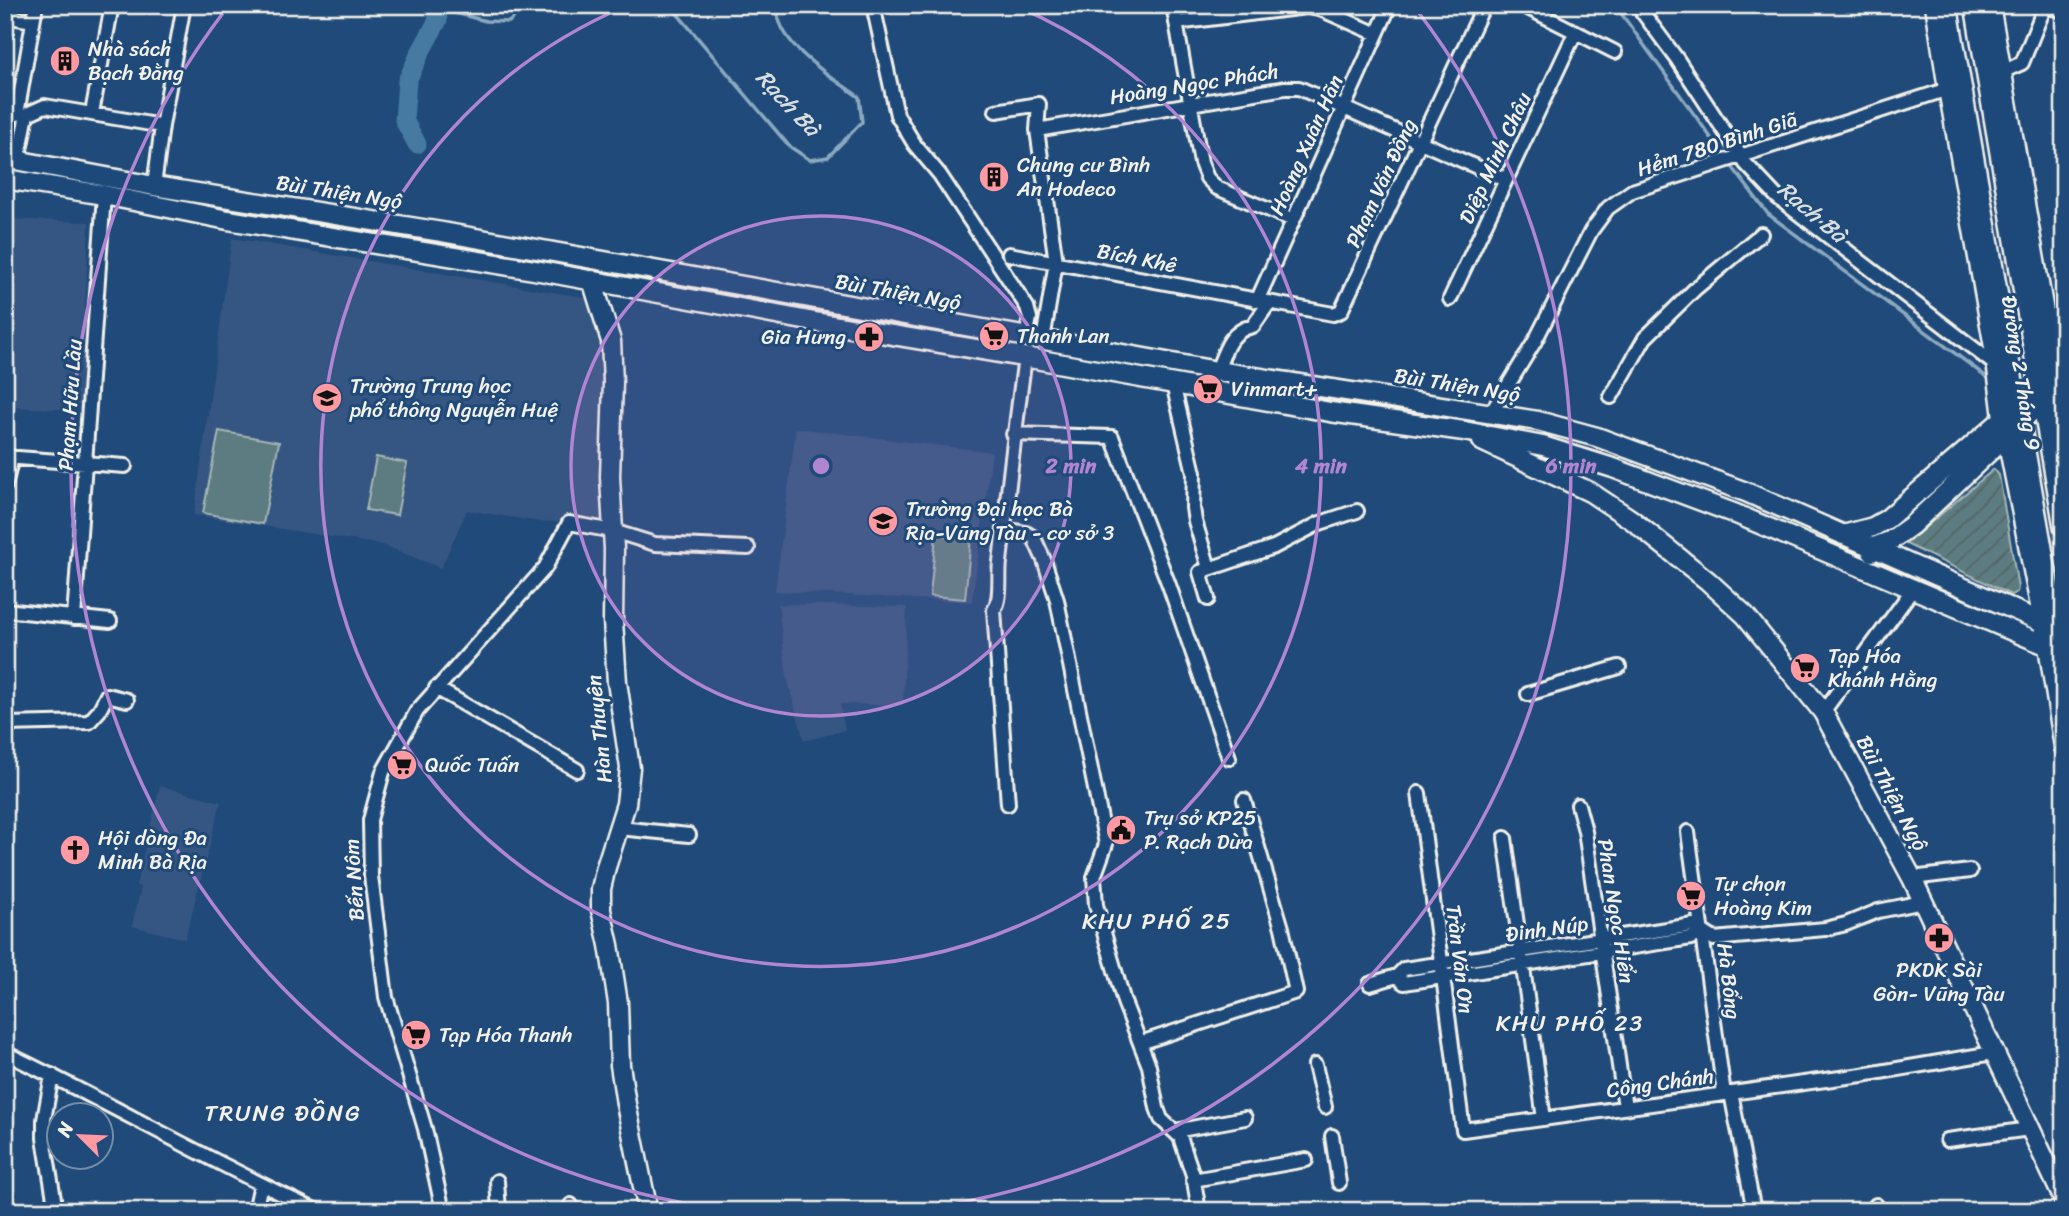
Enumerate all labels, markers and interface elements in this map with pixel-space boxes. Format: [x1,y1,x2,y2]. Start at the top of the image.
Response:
place label: Nhà sách Bạch Đằng [88,30,184,92]
building icon: Nhà sách Bạch Đằng [48,44,82,78]
street label: Hoàng Ngọc Phách [1107,52,1281,116]
water label: Rạch Bà [745,59,832,148]
street label: Hoàng Xuân Hãn [1258,68,1354,222]
street label: Diệp Minh Châu [1448,85,1543,231]
street label: Hẻm 780 Bình Giã [1632,100,1803,188]
street label: Phạm Văn Đồng [1334,111,1428,254]
place label: Chung cư Bình An Hodeco [1016,146,1150,208]
building icon: Chung cư Bình An Hodeco [977,160,1011,194]
street label: Bùi Thiện Ngộ [273,163,405,221]
water label: Rạch Bà [1768,170,1858,255]
street label: Bích Khê [1094,232,1180,284]
street label: Bùi Thiện Ngộ [832,262,964,322]
street label: Đường 2 Tháng 9 [1990,293,2052,453]
place label: Thanh Lan [1017,317,1110,355]
place label: Gia Hưng [761,318,846,356]
supermarket icon: Thanh Lan [977,319,1011,353]
pharmacy icon: Gia Hưng [852,320,886,354]
street label: Phạm Hữu Lầu [46,337,94,472]
street label: Bùi Thiện Ngộ [1391,356,1523,414]
place label: Trường Trung học phổ thông Nguyễn Huệ [349,367,558,429]
place label: Vinmart+ [1231,370,1318,408]
supermarket icon: Vinmart+ [1191,372,1225,406]
school or university icon: Trường Trung học phổ thông Nguyễn Huệ [310,381,344,415]
text: 2 min [1045,447,1097,485]
text: 4 min [1294,447,1348,485]
text: 6 min [1545,447,1597,485]
centre of rings [809,454,833,478]
place label: Trường Đại học Bà Rịa-Vũng Tàu - cơ sở 3 [906,490,1115,552]
school or university icon: Trường Đại học Bà Rịa-Vũng Tàu - cơ sở 3 [866,504,900,538]
place label: Tạp Hóa Khánh Hằng [1828,637,1938,699]
supermarket icon: Tạp Hóa Khánh Hằng [1788,651,1822,685]
street label: Hàn Thuyên [574,673,624,785]
street label: Bùi Thiện Ngộ [1845,728,1939,858]
place label: Quốc Tuấn [425,746,519,784]
supermarket icon: Quốc Tuấn [385,748,419,782]
place label: Trụ sở KP25 P. Rạch Dừa [1144,799,1257,861]
public building icon: Trụ sở KP25 P. Rạch Dừa [1104,813,1138,847]
place label: Hội dòng Đa Minh Bà Rịa [98,819,207,881]
church icon: Hội dòng Đa Minh Bà Rịa [58,833,92,867]
street label: Phan Ngọc Hiển [1586,836,1646,986]
street label: Bến Nôm [332,838,376,922]
place label: Tự chọn Hoàng Kim [1714,865,1812,927]
supermarket icon: Tự chọn Hoàng Kim [1674,879,1708,913]
district label: KHU PHỐ 25 [1082,901,1232,942]
street label: Trần Văn Ơn [1434,902,1486,1016]
street label: Đinh Núp [1503,904,1591,954]
pharmacy icon: PKDK Sài Gòn- Vũng Tàu [1922,921,1956,955]
street label: Hà Bổng [1705,941,1753,1022]
place label: PKDK Sài Gòn- Vũng Tàu [1873,951,2006,1013]
district label: KHU PHỐ 23 [1496,1003,1644,1044]
place label: Tạp Hóa Thanh [439,1016,572,1054]
supermarket icon: Tạp Hóa Thanh [399,1018,433,1052]
street label: Công Chánh [1604,1057,1716,1109]
district label: TRUNG ĐỒNG [204,1093,362,1134]
north arrow [46,1100,116,1170]
text: N [47,1116,83,1143]

